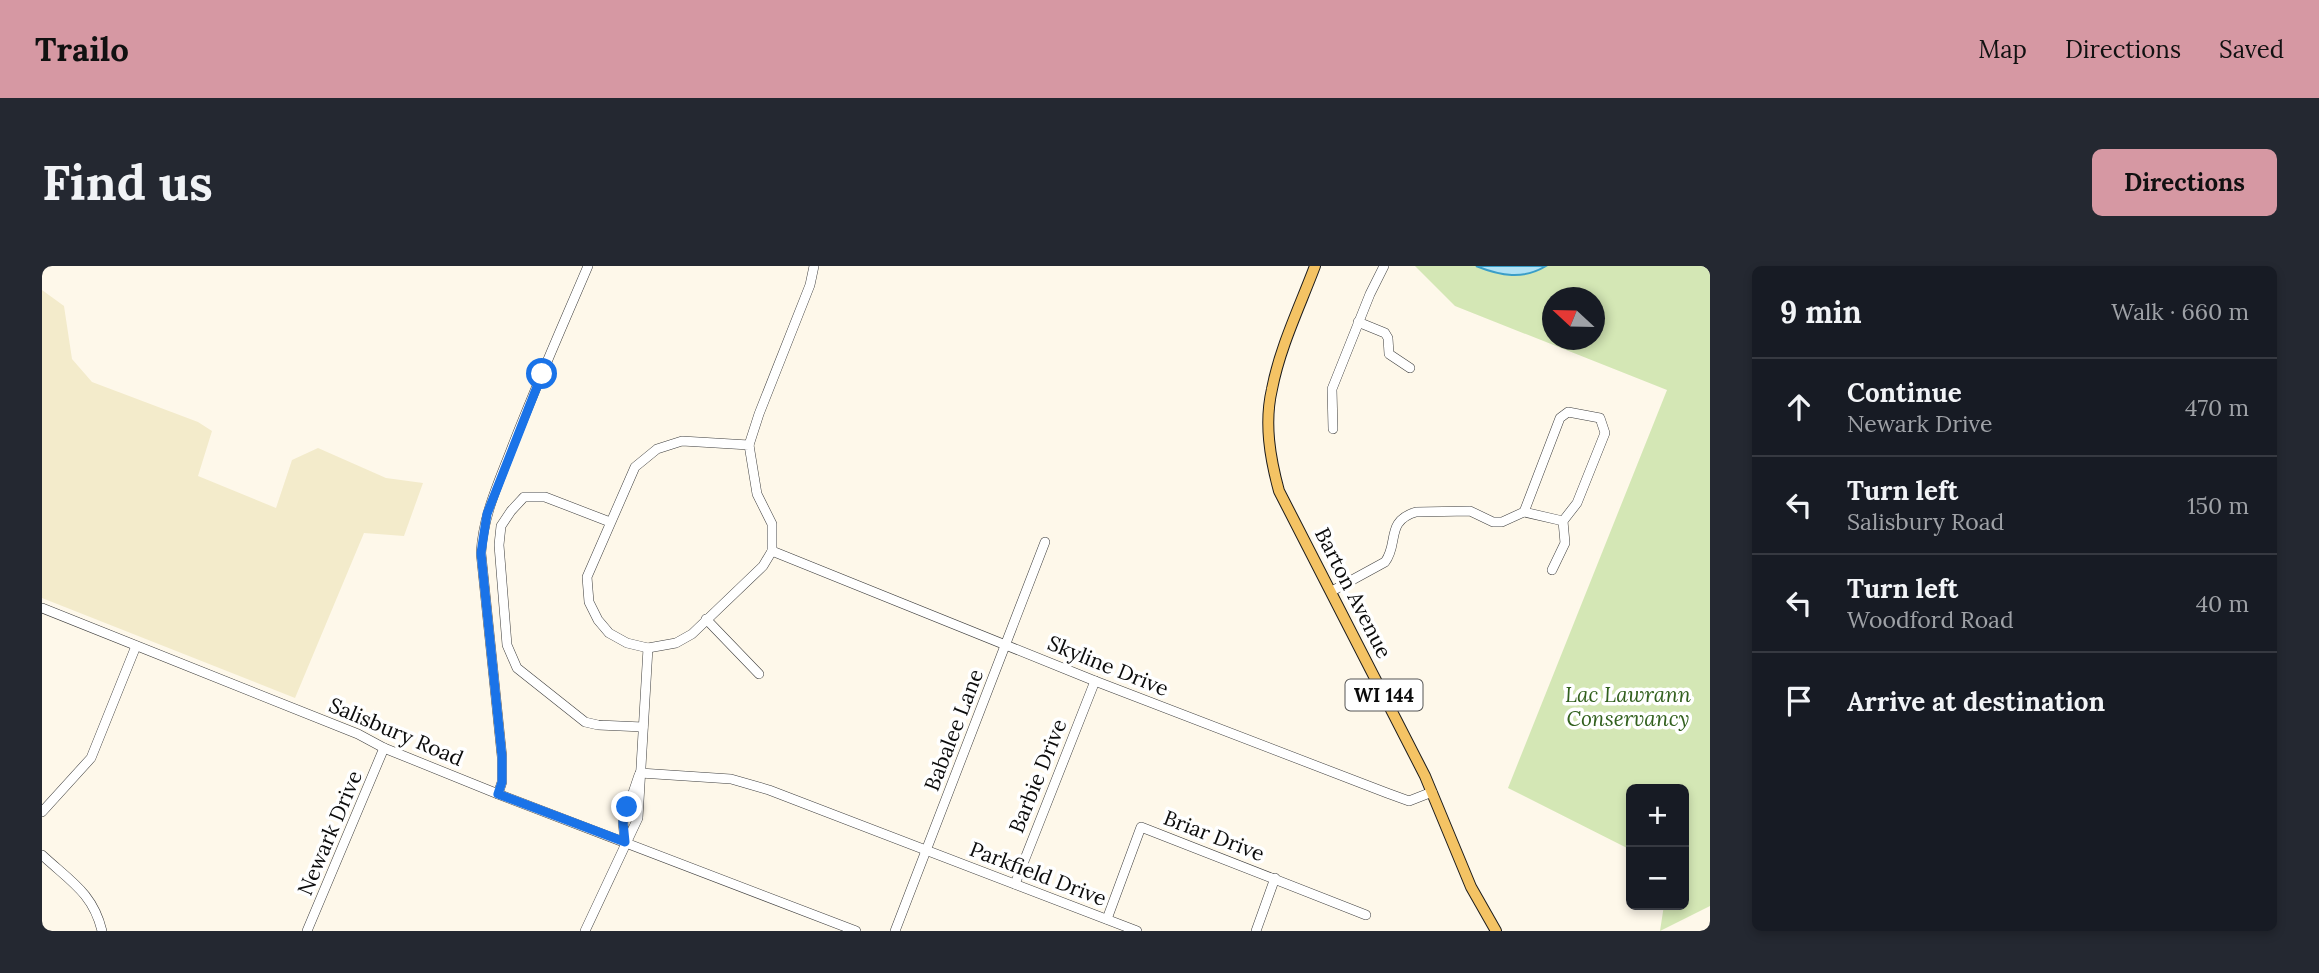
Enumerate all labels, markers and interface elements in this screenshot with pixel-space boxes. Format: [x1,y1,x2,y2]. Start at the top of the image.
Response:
text: Trailo [35,28,129,70]
text: Map [1978,34,2027,65]
text: Directions [2065,34,2181,65]
text: Saved [2219,34,2284,65]
button: Directions [2092,149,2277,216]
text: Find us [42,151,213,213]
north arrow [1542,287,1605,350]
text: 9 min [1780,293,1862,331]
text: Walk · 660 m [2111,297,2249,326]
route start [526,358,557,389]
text: Continue [1847,376,1962,409]
icon: ahead [1780,388,1818,426]
text: 470 m [2185,393,2249,422]
text: Newark Drive [1847,409,1993,438]
text: Turn left [1847,474,1958,507]
icon: left [1780,486,1818,524]
text: 150 m [2187,491,2249,520]
text: Salisbury Road [1847,507,2004,536]
street label: Barton Avenue [1309,523,1398,663]
text: Turn left [1847,572,1958,605]
icon: left [1780,584,1818,622]
text: 40 m [2196,589,2249,618]
text: Woodford Road [1847,605,2014,634]
street label: Skyline Drive [1044,629,1173,702]
street label: Babalee Lane [918,665,989,795]
road number: WI 144 [1346,680,1422,710]
park label: Lac Lawrann Conservancy [1565,681,1691,732]
icon: arrive [1780,682,1818,720]
text: Arrive at destination [1847,685,2105,718]
street label: Salisbury Road [325,691,468,772]
street label: Barbie Drive [1002,715,1073,837]
street label: Newark Drive [291,766,368,899]
map controls [1626,784,1689,910]
button: + [1626,784,1689,847]
route end [611,791,642,822]
street label: Briar Drive [1160,804,1268,867]
street label: Parkfield Drive [966,835,1110,912]
button: − [1626,847,1689,910]

